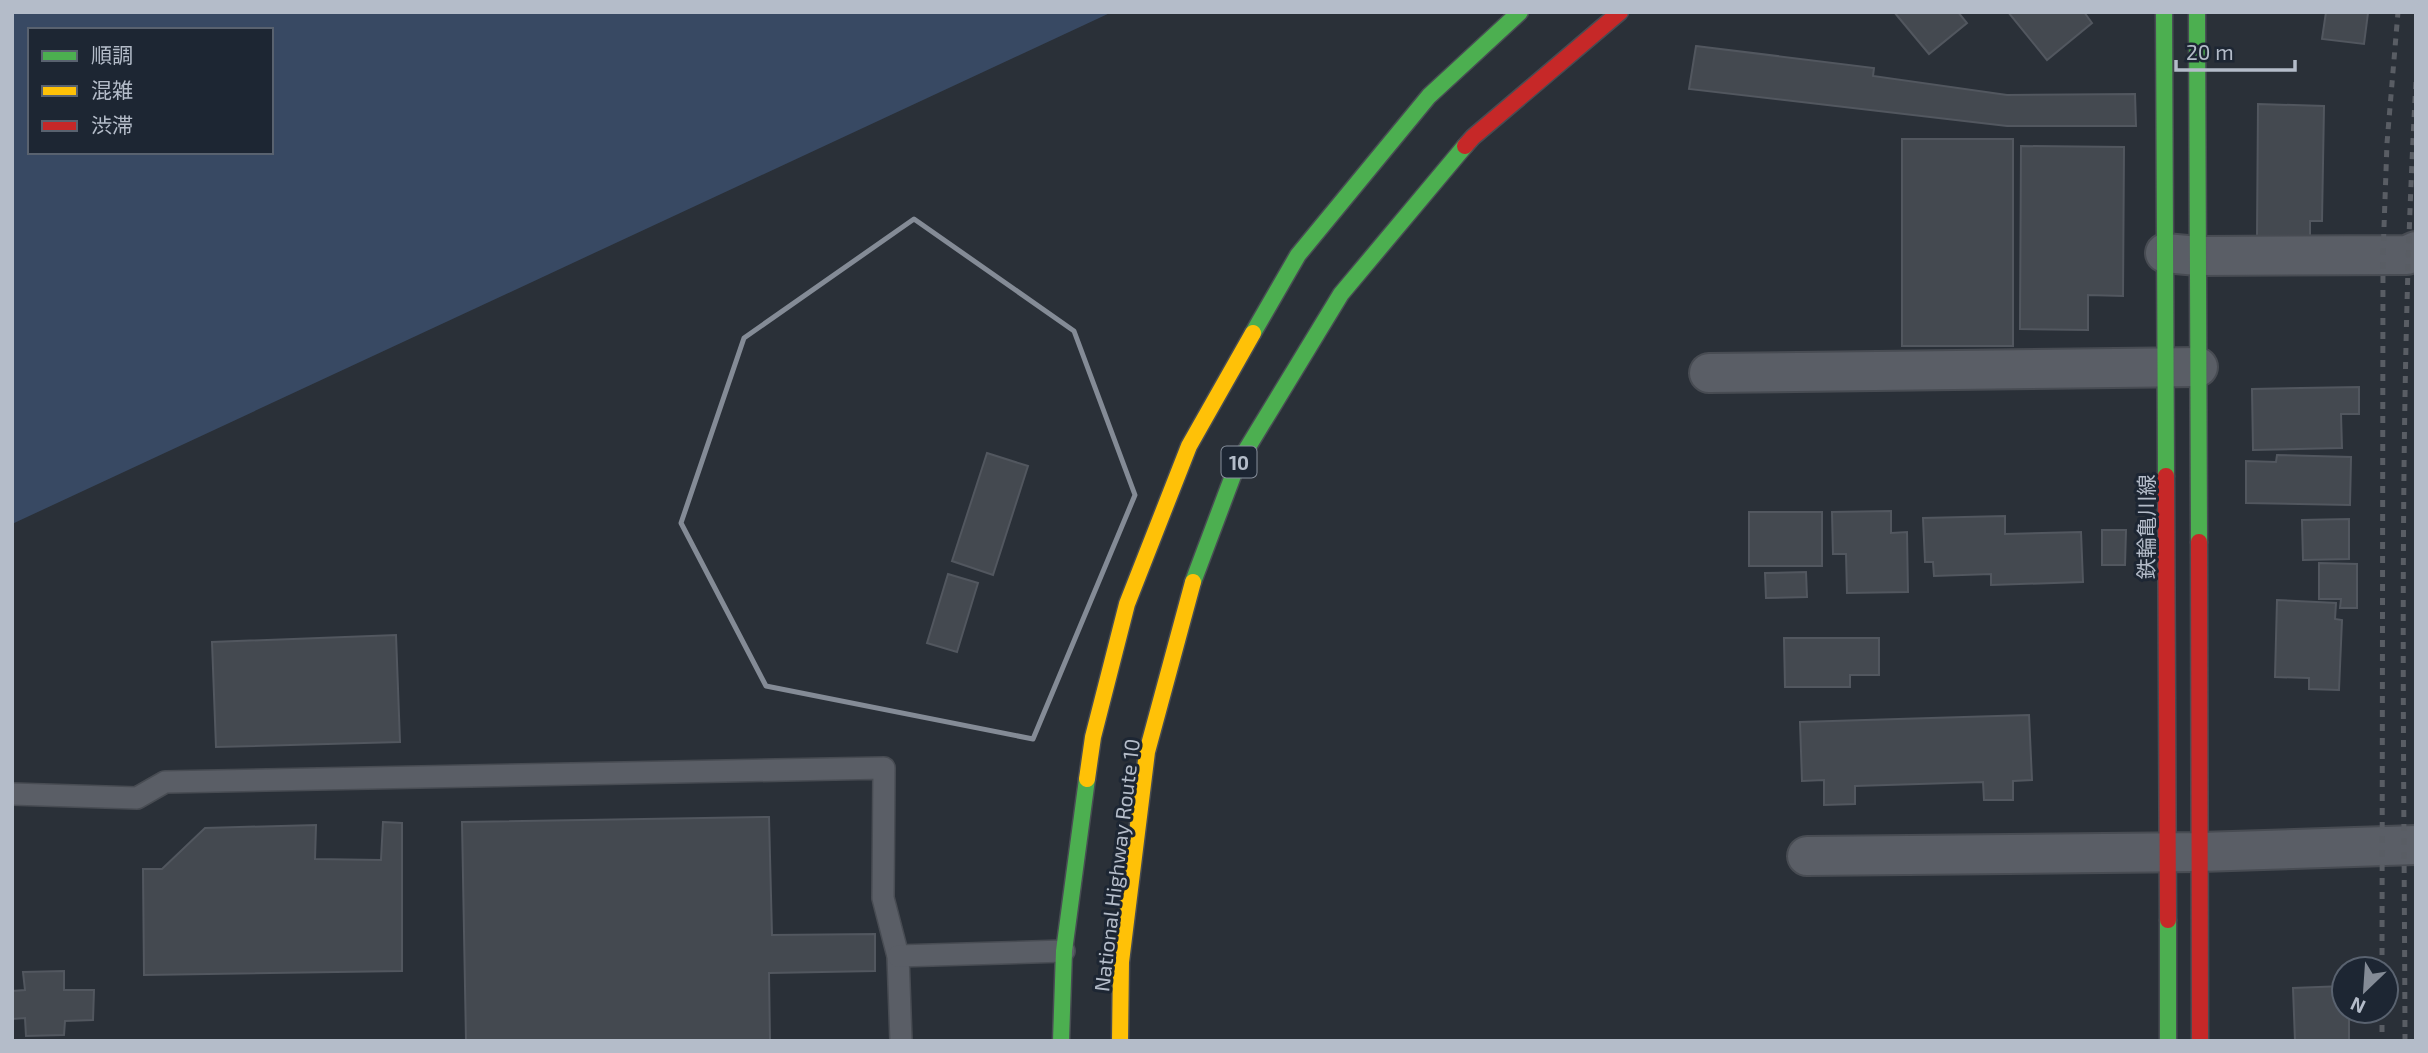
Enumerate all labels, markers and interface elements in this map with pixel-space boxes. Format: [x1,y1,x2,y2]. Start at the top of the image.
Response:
legend [28,28,273,154]
scale bar [2176,28,2295,72]
text: 20 m [2186,39,2234,64]
text: 順調 [91,42,133,67]
text: 混雑 [91,77,133,102]
text: 渋滞 [91,112,133,137]
road number: 10 [1222,446,1256,477]
street label: 鉄輪亀川線 [2133,475,2158,580]
street label: National Highway Route 10 [1088,737,1144,993]
north arrow [2330,955,2400,1025]
text: N [2347,993,2369,1019]

